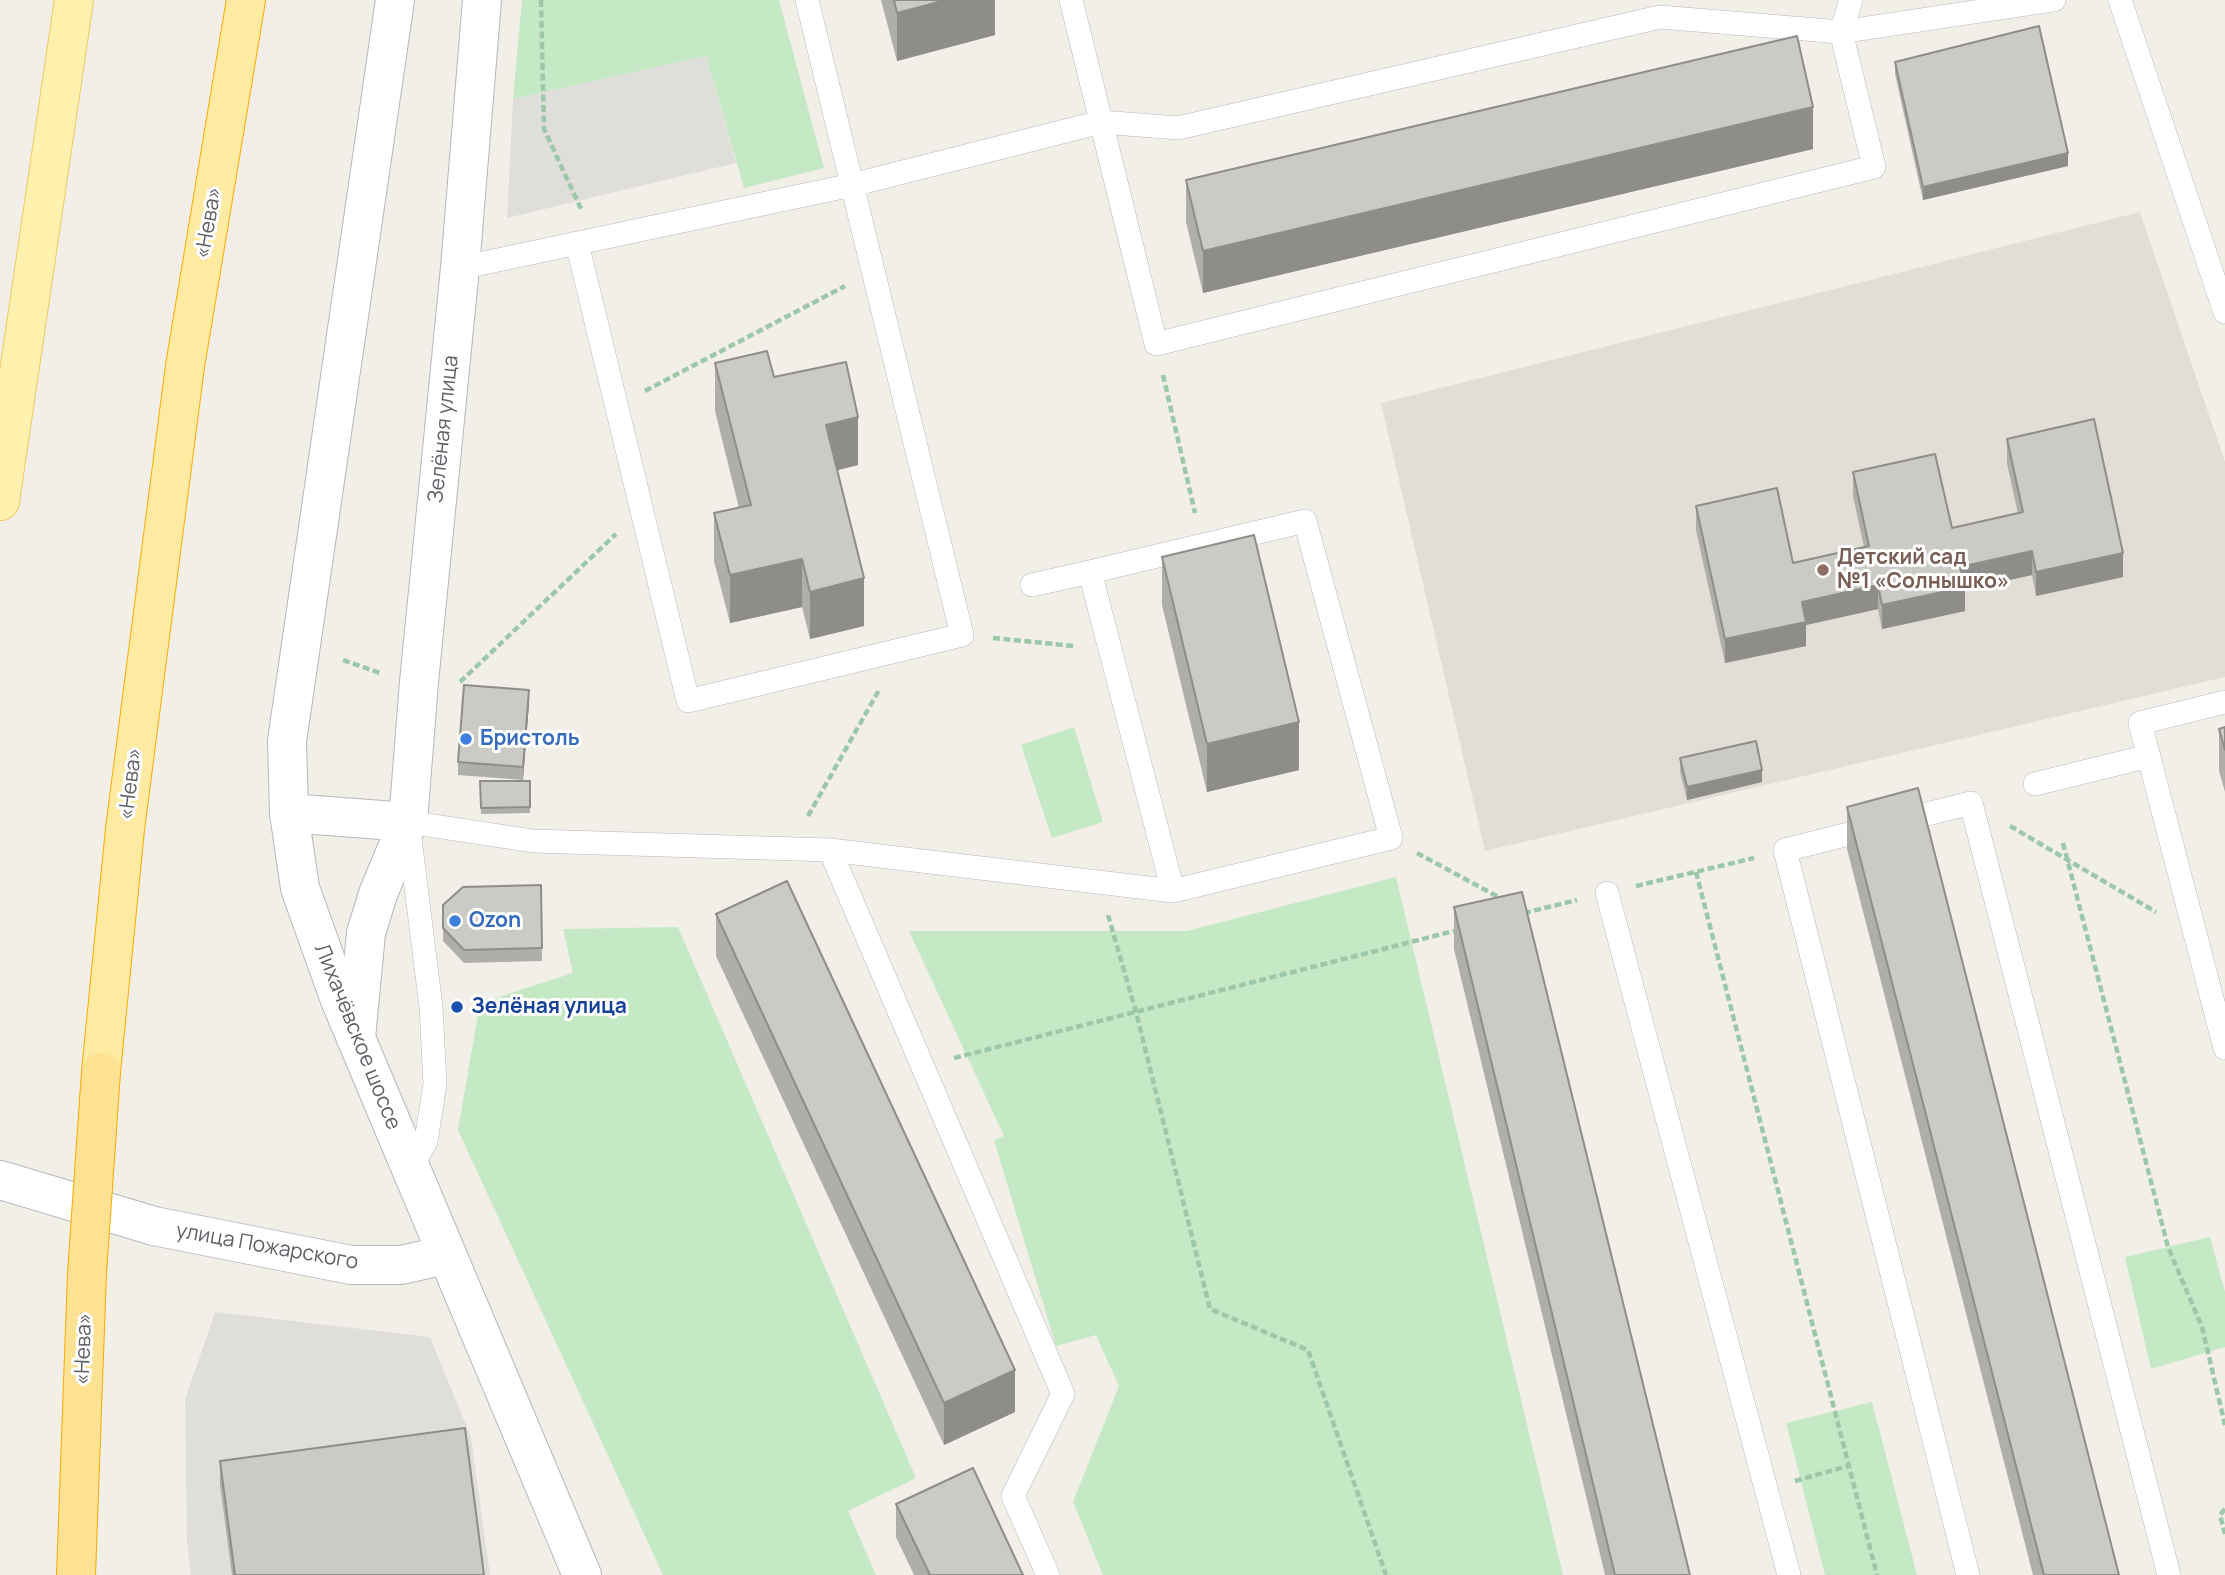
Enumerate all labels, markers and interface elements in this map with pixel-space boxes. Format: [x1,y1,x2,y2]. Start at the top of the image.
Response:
street label: «Нева» [190,185,228,261]
street label: Зелёная улица [424,354,464,504]
place label: Детский сад №1 «Солнышко» [1837,545,2009,595]
marker: Детский сад №1 «Солнышко» [1815,562,1831,578]
place label: Бристоль [480,726,580,752]
marker: Бристоль [458,731,474,747]
street label: «Нева» [114,747,148,821]
place label: Ozon [469,908,521,934]
marker: Ozon [447,913,463,929]
street label: Лихачёвское шоссе [308,940,406,1134]
place label: Зелёная улица [471,994,627,1020]
marker: Зелёная улица [449,999,465,1015]
street label: улица Пожарского [174,1219,360,1275]
street label: «Нева» [70,1313,98,1385]

